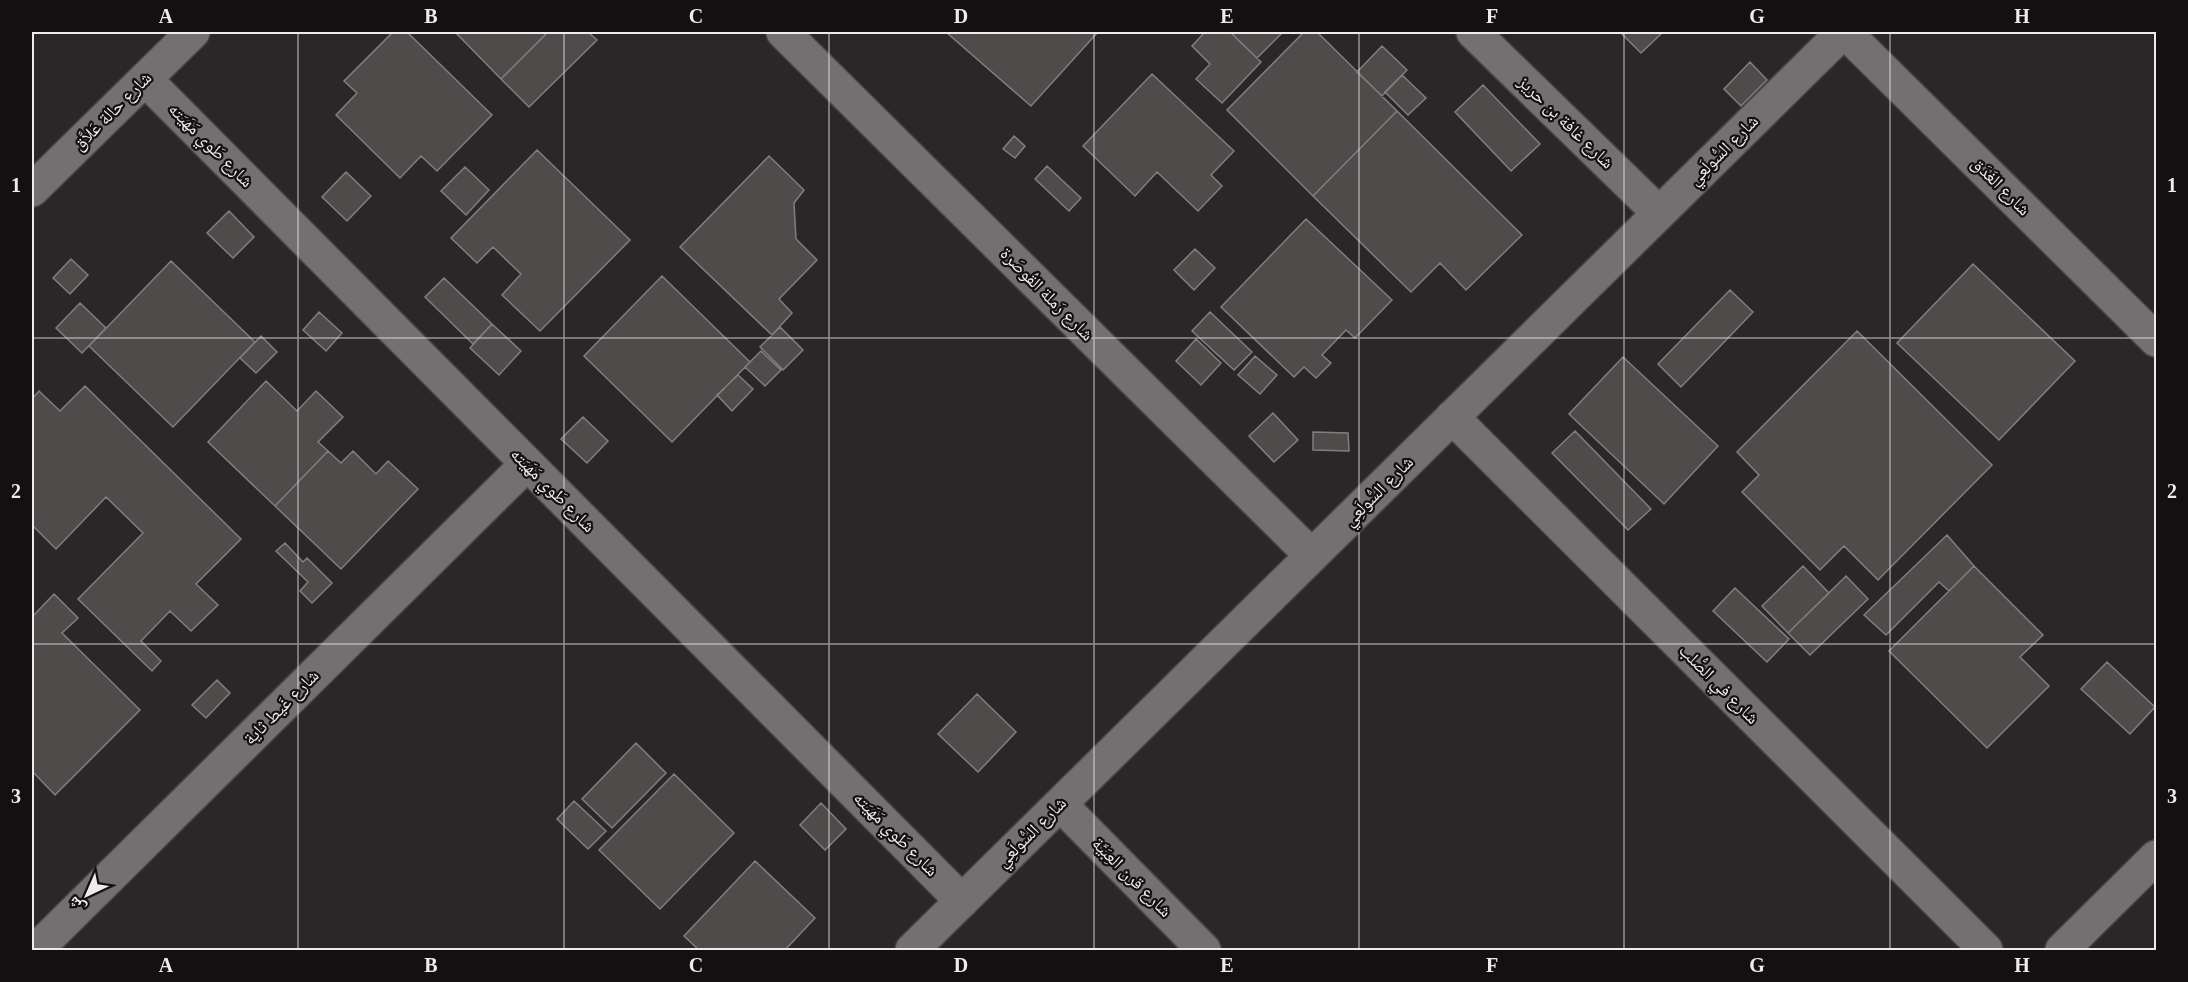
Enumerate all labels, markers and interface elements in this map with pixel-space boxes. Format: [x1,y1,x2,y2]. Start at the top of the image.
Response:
text: A [159,5,174,27]
text: B [424,5,438,27]
text: C [689,5,703,27]
text: D [954,5,968,27]
text: E [1220,5,1234,27]
text: F [1486,5,1498,27]
text: G [1749,5,1765,27]
text: H [2014,5,2030,27]
street label: شارع حالة عَلاَّق [69,68,156,155]
street label: شارع غافة بن حريز [1513,71,1618,173]
street label: شارع طَوي مَهَيَته [162,99,257,194]
street label: شارع السُّولَعِي [1684,111,1765,192]
street label: شارع الغَدَق [1967,153,2034,220]
text: 1 [11,174,21,196]
text: 1 [2167,174,2177,196]
street label: شارع رَملة القُوصَرة [996,243,1098,345]
street label: شارع طَوي مَهَيَته [504,444,599,539]
street label: شارع السُّولَعِي [1339,452,1420,533]
text: 2 [11,480,21,502]
text: 2 [2167,480,2177,502]
street label: شارع في الصُّلب [1672,640,1763,731]
street label: شارع غَيط ثاية [239,665,323,749]
text: 3 [11,785,21,807]
text: 3 [2167,785,2177,807]
street label: شارع طَوي مَهَيَته [847,788,942,883]
street label: شارع السُّولَعِي [992,793,1073,874]
street label: شارع قرن العِبَيَّة [1087,833,1176,922]
north arrow [57,865,117,925]
text: ش [65,893,90,917]
text: A [159,954,174,976]
text: B [424,954,438,976]
text: C [689,954,703,976]
text: D [954,954,968,976]
text: E [1220,954,1234,976]
text: F [1486,954,1498,976]
text: G [1749,954,1765,976]
text: H [2014,954,2030,976]

